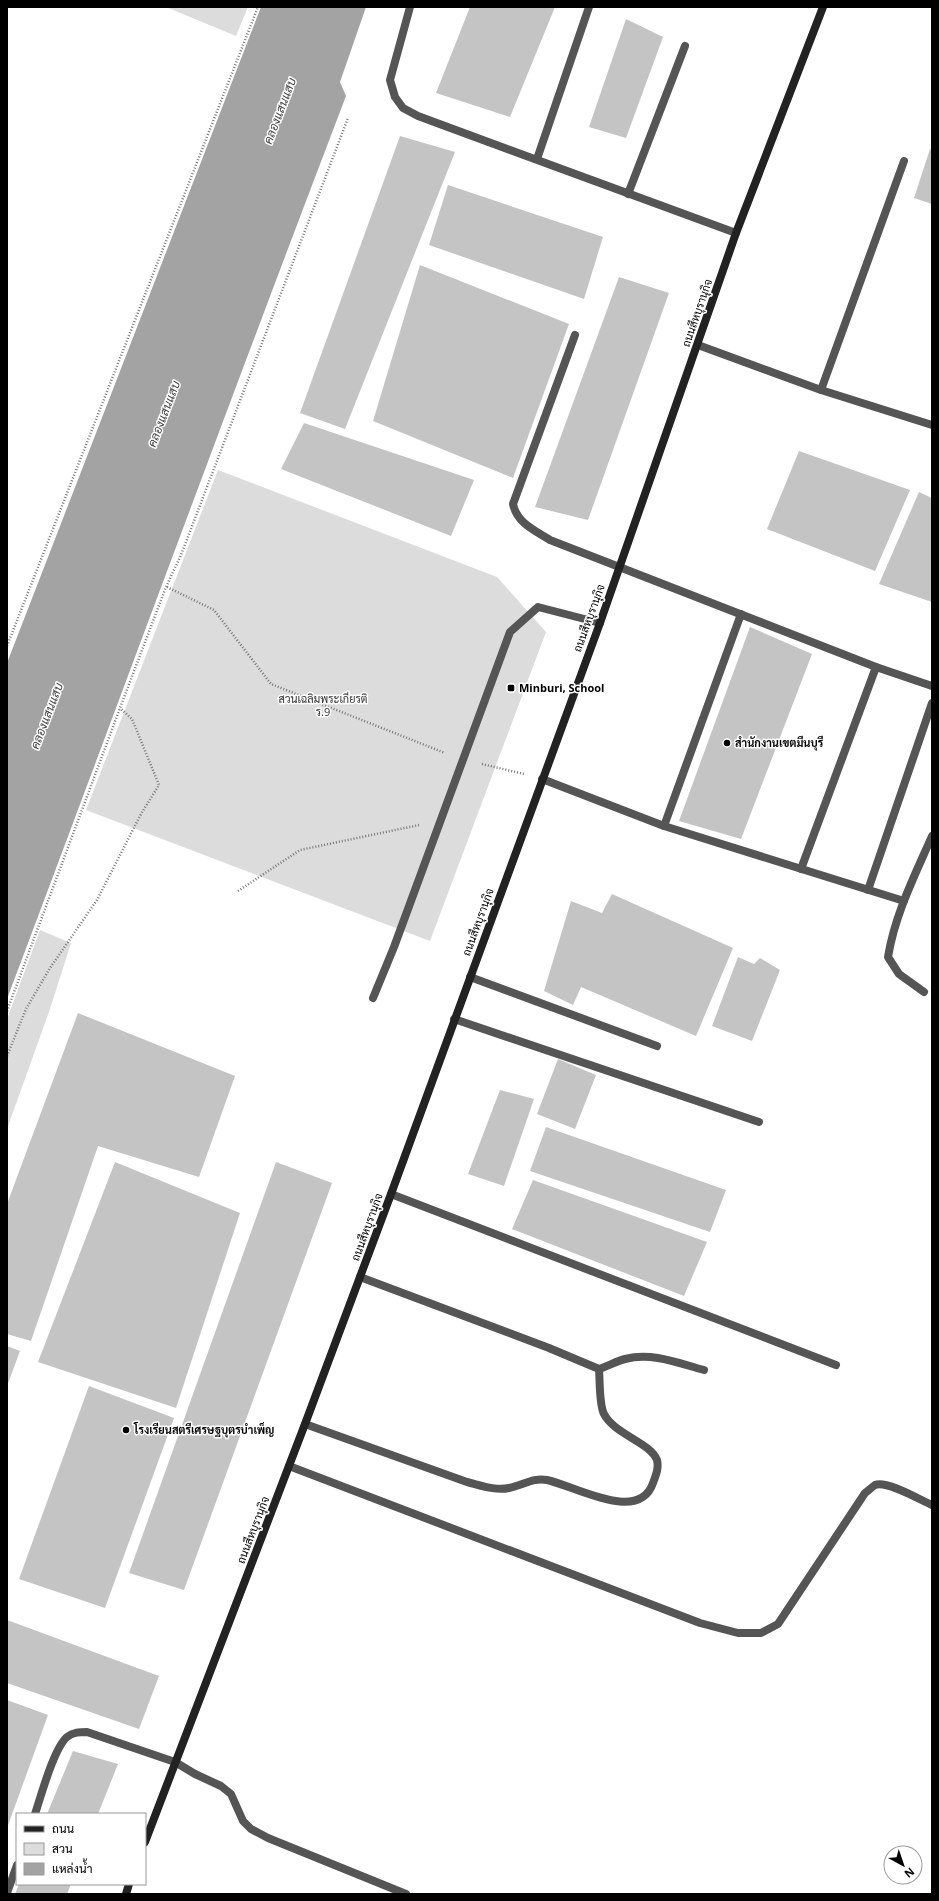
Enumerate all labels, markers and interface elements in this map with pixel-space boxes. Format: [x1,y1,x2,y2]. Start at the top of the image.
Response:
water label: คลองแสนแสบ [259,75,300,146]
street label: ถนนสีหบุรานุกิจ [678,277,717,349]
water label: คลองแสนแสบ [143,378,184,449]
street label: ถนนสีหบุรานุกิจ [569,582,610,654]
water label: คลองแสนแสบ [26,680,67,751]
place label: Minburi, School [519,680,604,695]
marker: Minburi, School [506,683,516,693]
park label: สวนเฉลิมพระเกียรติ ร.9 [279,691,368,719]
place label: สำนักงานเขตมีนบุรี [735,735,824,751]
marker: สำนักงานเขตมีนบุรี [722,738,732,748]
street label: ถนนสีหบุรานุกิจ [458,886,499,958]
street label: ถนนสีหบุรานุกิจ [347,1191,388,1263]
place label: โรงเรียนสตรีเศรษฐบุตรบำเพ็ญ [133,1422,274,1438]
marker: โรงเรียนสตรีเศรษฐบุตรบำเพ็ญ [121,1425,131,1435]
street label: ถนนสีหบุรานุกิจ [233,1494,274,1566]
legend [16,1813,146,1885]
text: ถนน [52,1820,75,1837]
text: สวน [52,1840,73,1857]
north arrow [883,1845,923,1885]
text: แหล่งน้ำ [52,1858,92,1877]
text: N [901,1864,918,1882]

